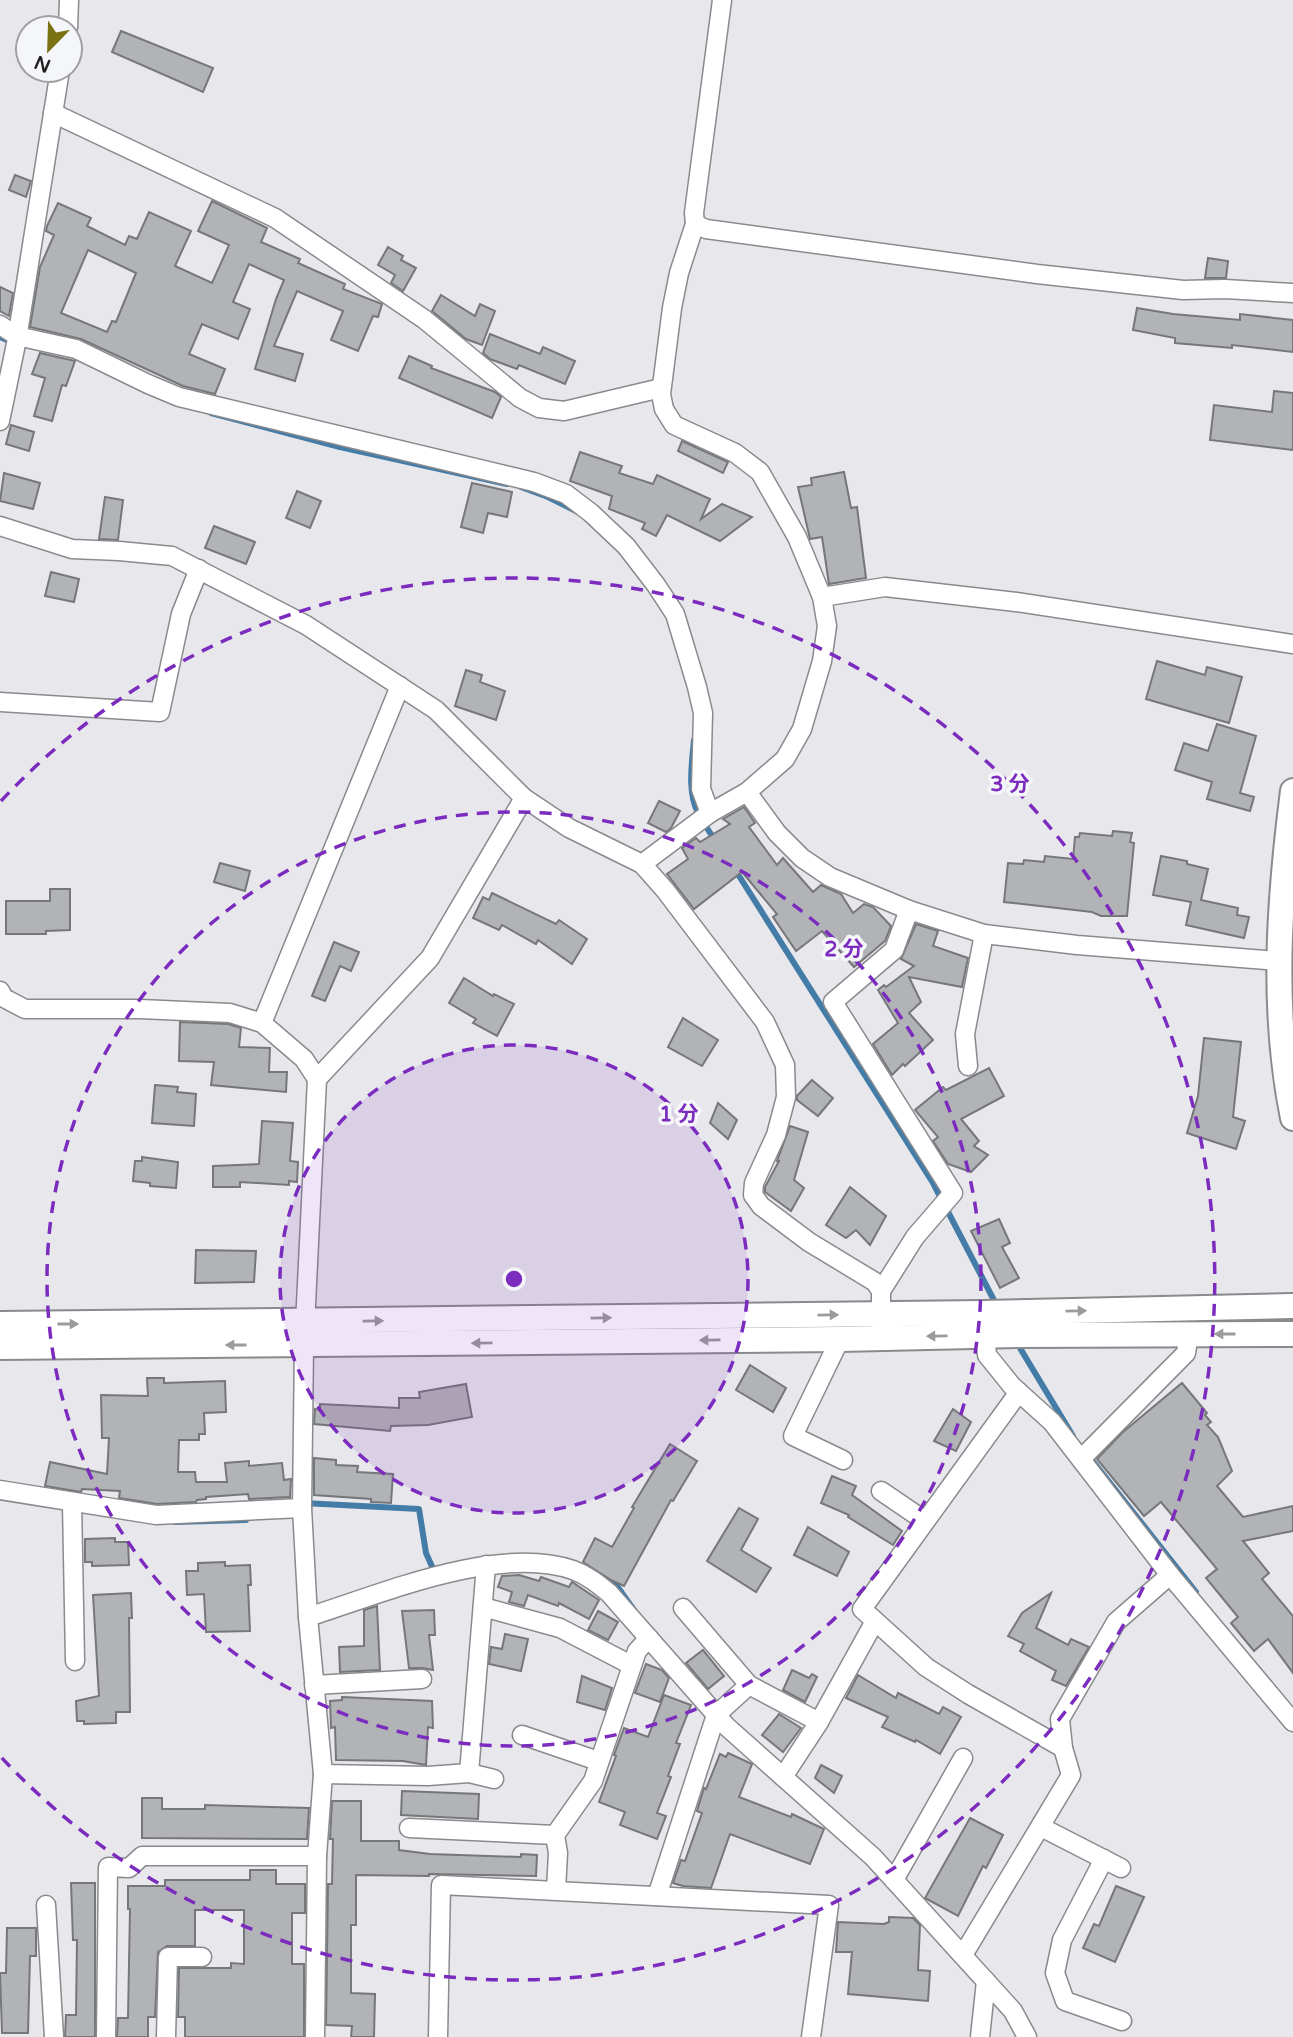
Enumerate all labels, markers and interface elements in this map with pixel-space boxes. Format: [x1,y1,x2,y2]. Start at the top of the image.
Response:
north arrow [14,14,84,84]
text: N [31,51,54,77]
text: 3 分 [990,772,1030,797]
text: 2 分 [824,937,864,962]
text: 1 分 [659,1102,699,1127]
centre of rings [502,1267,526,1291]
one-way arrow [1066,1305,1088,1317]
one-way arrow [817,1309,839,1321]
one-way arrow [590,1312,612,1324]
one-way arrow [362,1315,384,1327]
one-way arrow [57,1318,79,1330]
one-way arrow [1214,1328,1236,1340]
one-way arrow [926,1330,948,1342]
one-way arrow [698,1334,720,1346]
one-way arrow [471,1337,493,1348]
one-way arrow [224,1339,246,1351]

